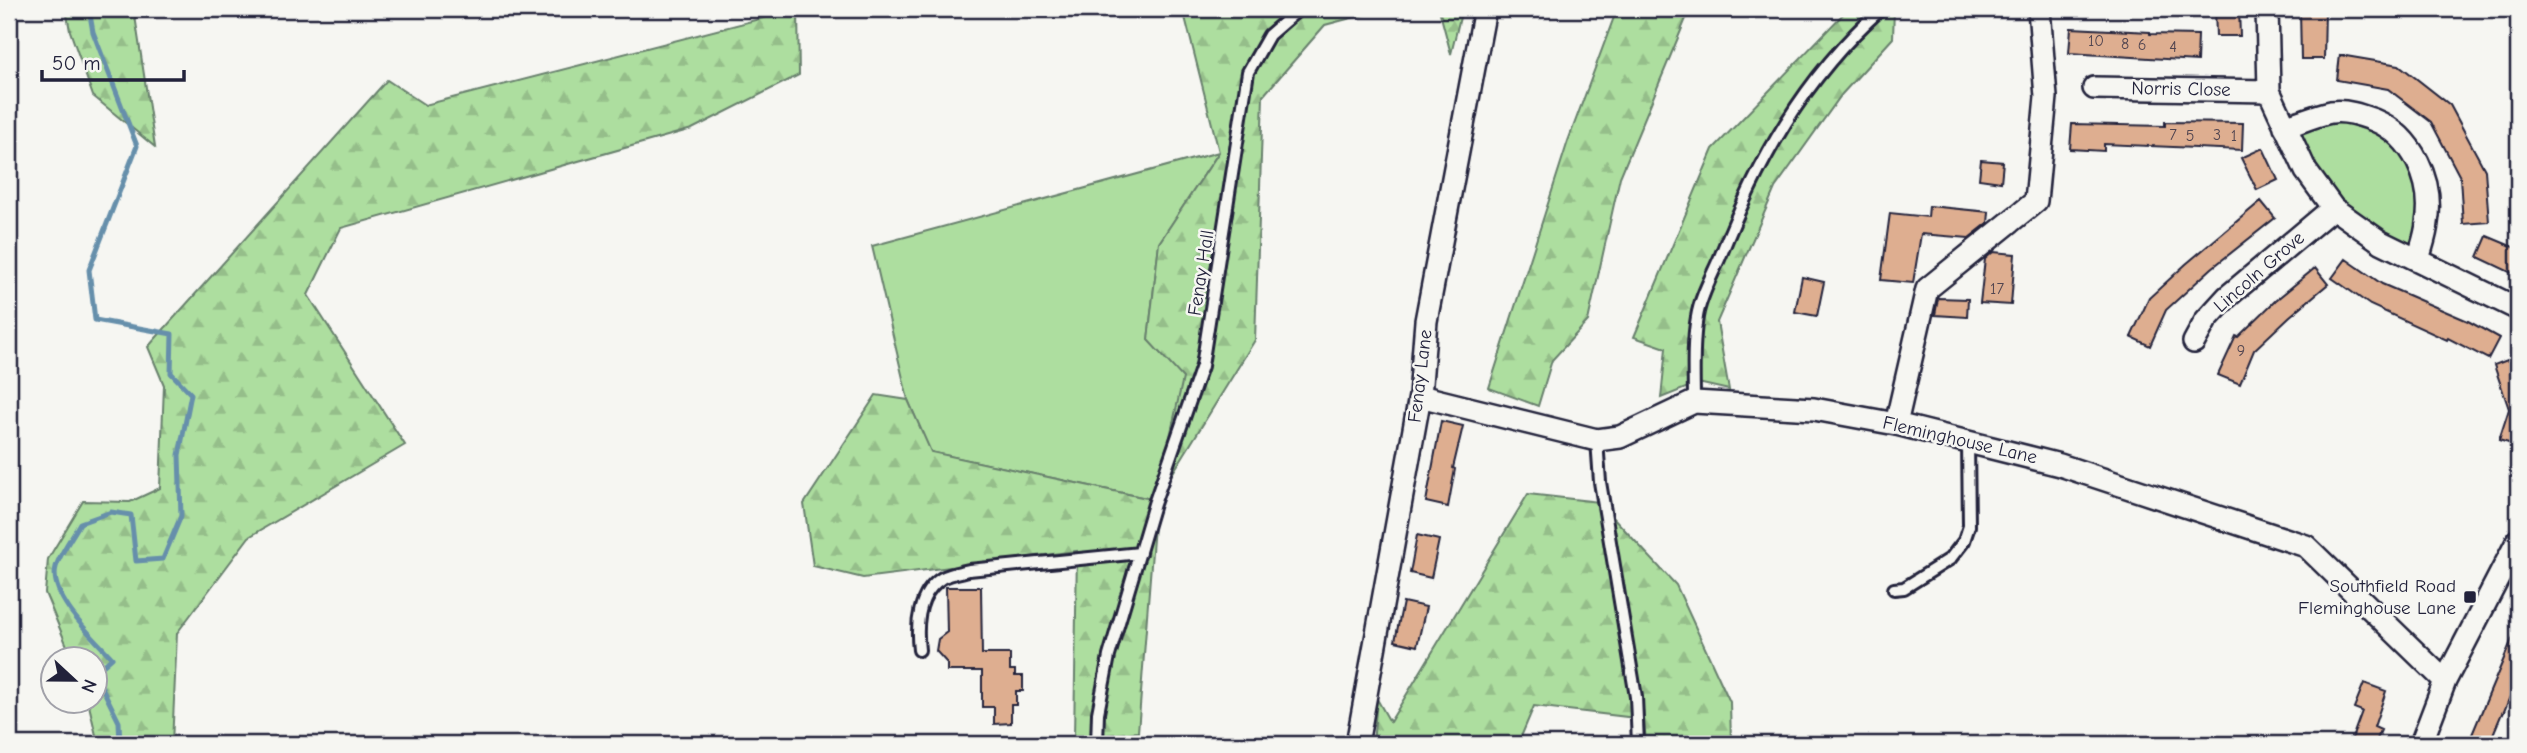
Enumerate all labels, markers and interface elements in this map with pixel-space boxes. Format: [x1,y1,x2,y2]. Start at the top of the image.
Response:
house number: 10 [2088,32,2104,50]
house number: 8 [2121,35,2129,53]
house number: 6 [2138,36,2146,54]
scale bar [42,38,184,82]
house number: 4 [2169,38,2177,56]
text: 50 m [52,51,101,75]
street label: Norris Close [2131,77,2231,101]
house number: 7 [2169,126,2177,144]
house number: 3 [2213,126,2221,144]
house number: 5 [2186,127,2194,145]
house number: 1 [2231,127,2237,145]
street label: Lincoln Grove [2209,227,2309,317]
street label: Fenay Hall [1183,229,1219,317]
house number: 17 [1990,280,2004,298]
street label: Fenay Lane [1403,328,1437,424]
house number: 9 [2237,342,2245,360]
street label: Fleminghouse Lane [1881,412,2039,468]
place label: Southfield Road Fleminghouse Lane [2298,575,2456,619]
marker: Southfield Road Fleminghouse Lane [2462,589,2478,605]
north arrow [38,644,108,714]
text: N [76,676,101,696]

